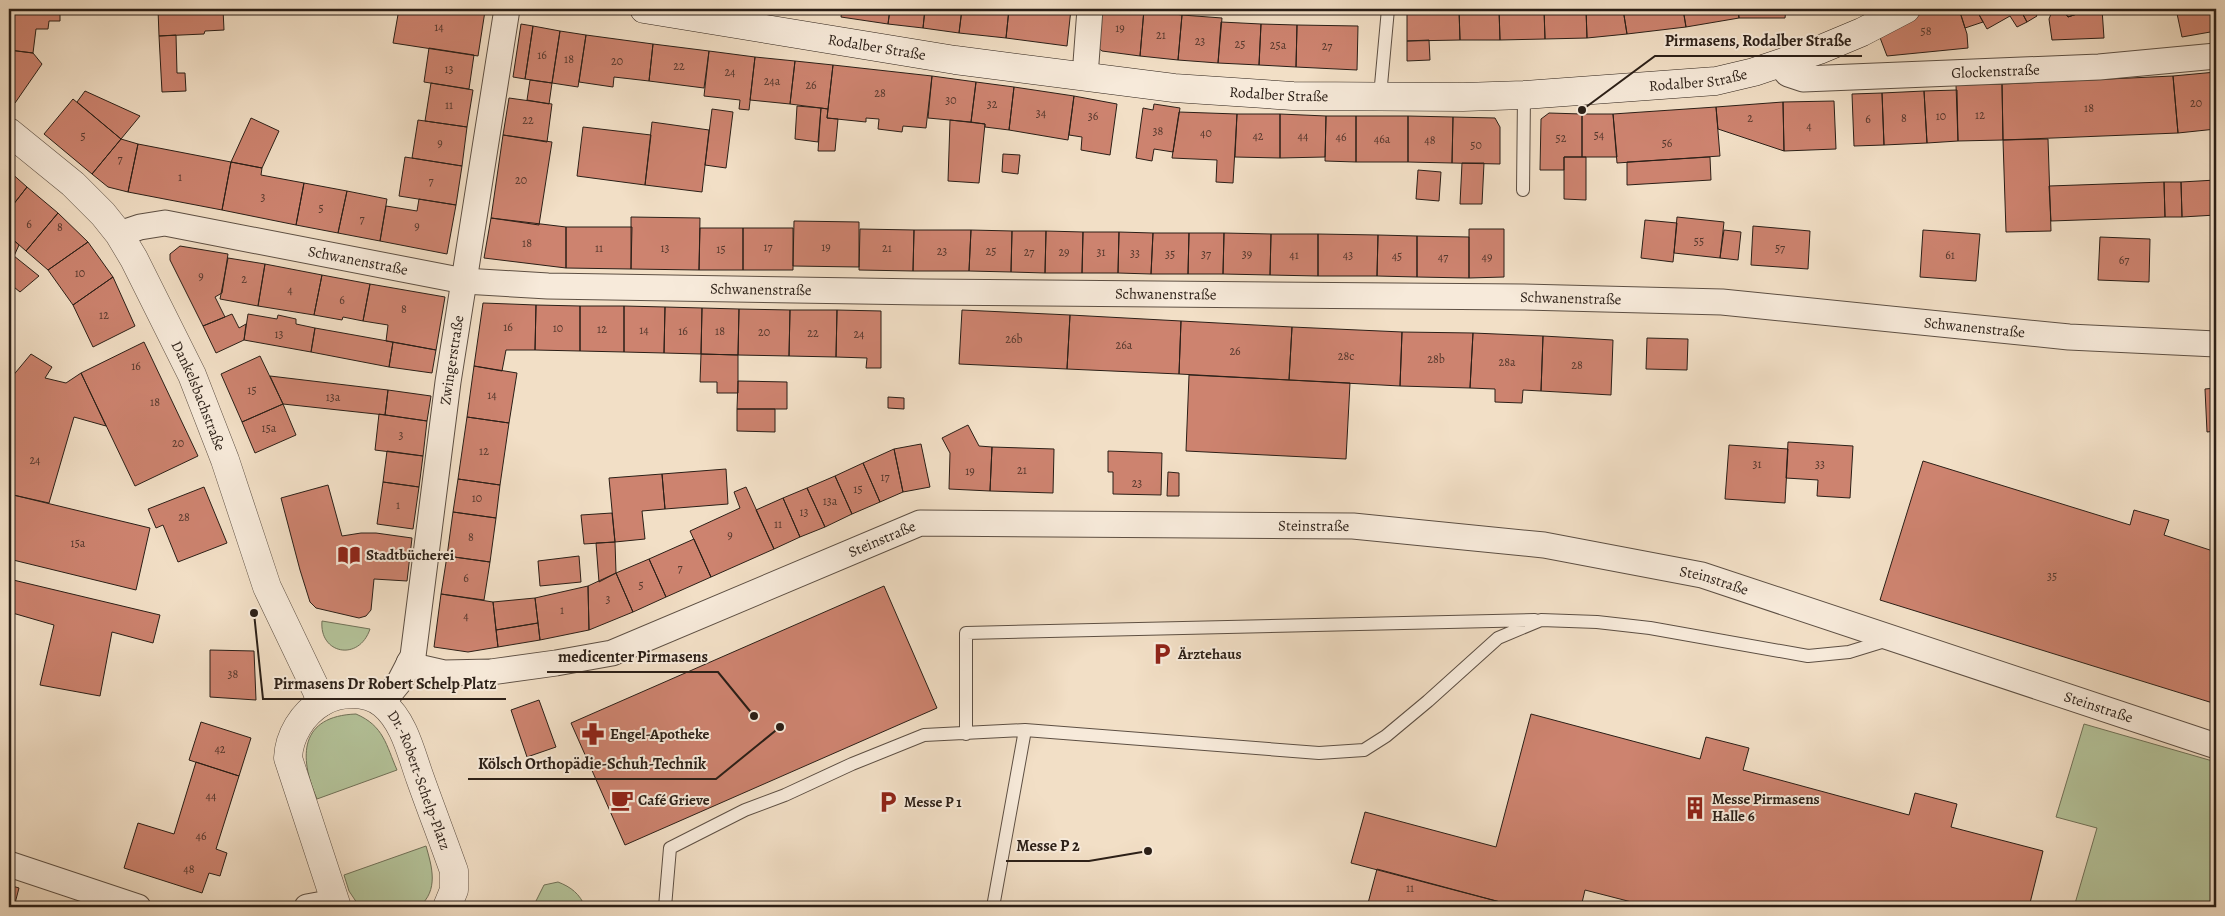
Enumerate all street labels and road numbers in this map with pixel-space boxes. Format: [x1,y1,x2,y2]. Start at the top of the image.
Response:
street label: Rodalber Straße [826,29,928,65]
street label: Glockenstraße [1951,59,2041,83]
street label: Rodalber Straße [1648,64,1750,96]
street label: Rodalber Straße [1229,82,1329,106]
street label: Schwanenstraße [306,241,410,280]
street label: Schwanenstraße [710,279,812,300]
street label: Schwanenstraße [1115,284,1217,304]
street label: Schwanenstraße [1520,287,1622,309]
street label: Schwanenstraße [1923,312,2026,343]
street label: Zwingerstraße [435,314,468,406]
street label: Dankelsbachstraße [166,337,231,454]
street label: Steinstraße [1278,515,1350,536]
street label: Steinstraße [845,516,919,562]
street label: Steinstraße [1678,561,1751,600]
street label: Steinstraße [2062,686,2136,728]
street label: Dr.-Robert-Schelp-Platz [383,706,456,853]

